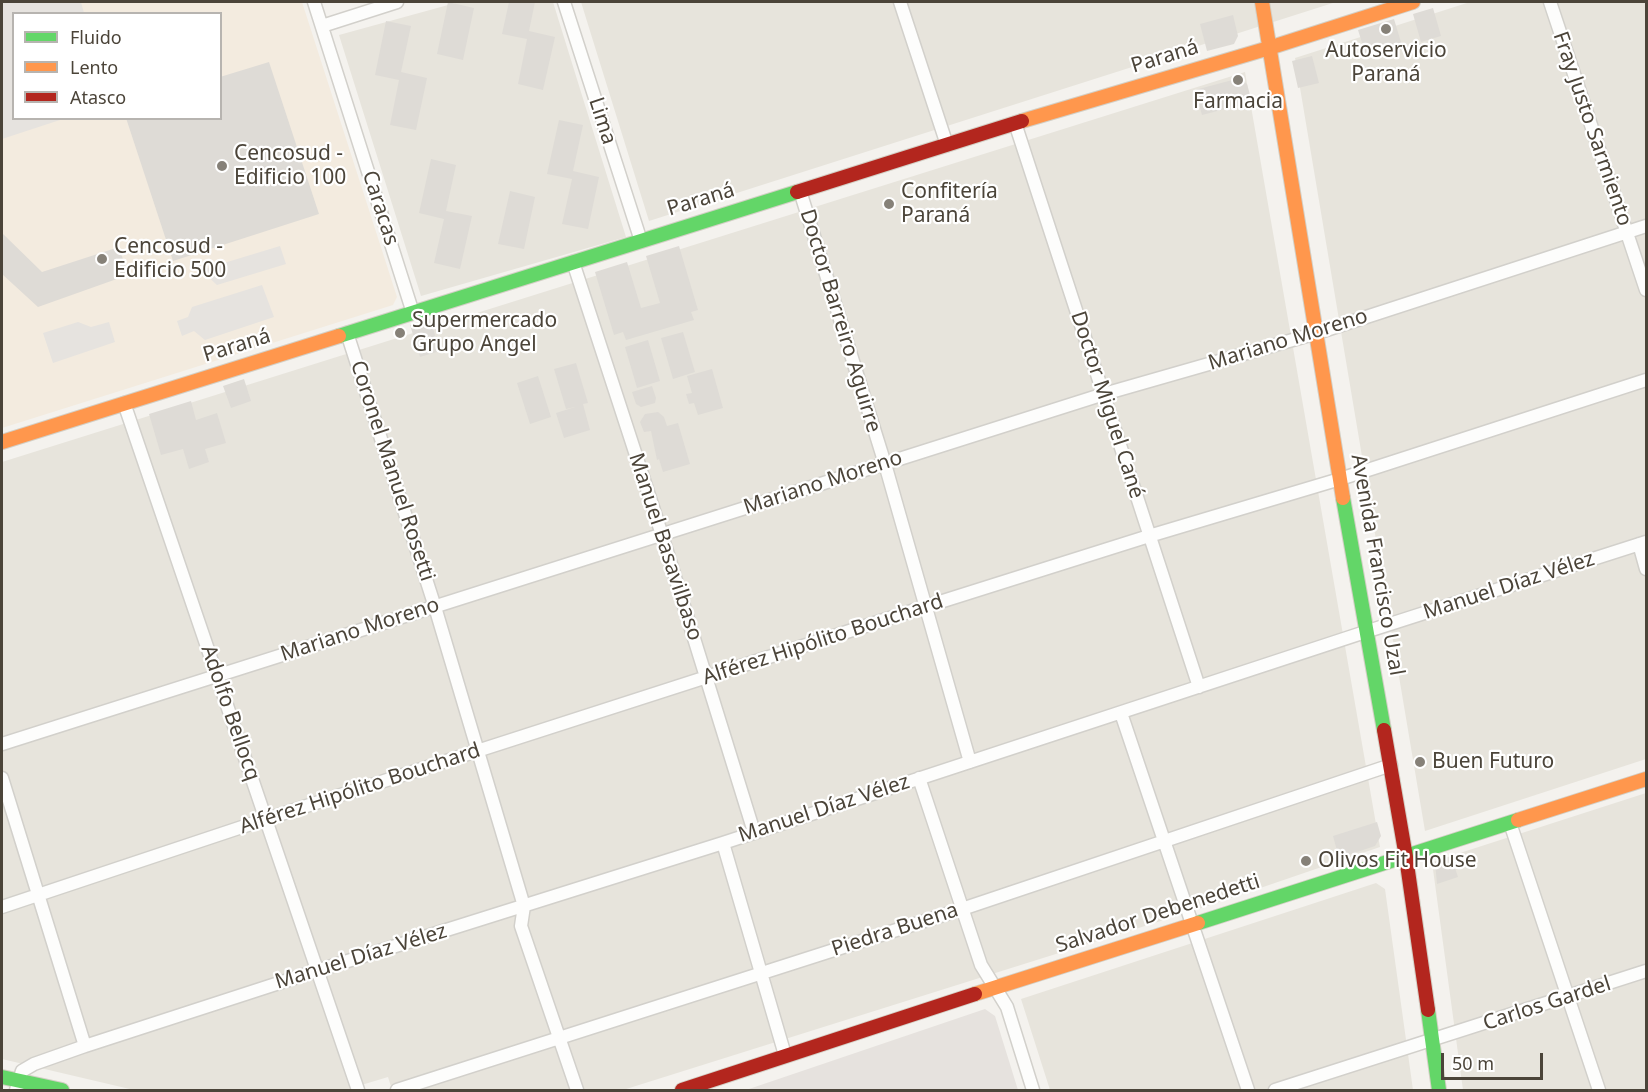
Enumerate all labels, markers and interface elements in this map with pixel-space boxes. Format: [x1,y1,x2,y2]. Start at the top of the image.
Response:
legend [12,12,222,120]
marker: Autoservicio Paraná [1379,22,1393,36]
text: Fluido [70,25,122,49]
street label: Fray Justo Sarmiento [1547,29,1637,229]
street label: Paraná [1128,35,1202,79]
place label: Autoservicio Paraná [1325,38,1447,88]
text: Lento [70,55,118,79]
marker: Farmacia [1231,73,1245,87]
text: Atasco [70,85,126,109]
place label: Farmacia [1193,89,1283,115]
street label: Lima [583,94,621,148]
place label: Cencosud - Edificio 100 [234,141,346,191]
marker: Cencosud - Edificio 100 [215,159,229,173]
street label: Caracas [356,167,404,249]
street label: Paraná [664,178,738,222]
place label: Confitería Paraná [901,179,998,229]
marker: Confitería Paraná [882,197,896,211]
street label: Doctor Barreiro Aguirre [794,206,886,436]
place label: Cencosud - Edificio 500 [114,234,226,284]
marker: Cencosud - Edificio 500 [95,252,109,266]
street label: Mariano Moreno [1205,304,1371,376]
place label: Supermercado Grupo Angel [412,308,557,358]
street label: Doctor Miguel Cané [1065,308,1149,502]
street label: Paraná [200,324,274,368]
marker: Supermercado Grupo Angel [393,326,407,340]
street label: Coronel Manuel Rosetti [344,358,440,584]
street label: Mariano Moreno [740,445,906,521]
street label: Manuel Basavilbaso [623,450,707,644]
street label: Avenida Francisco Uzal [1345,452,1409,678]
street label: Manuel Díaz Vélez [1420,546,1598,626]
street label: Alférez Hipólito Bouchard [699,589,947,691]
street label: Mariano Moreno [277,592,443,668]
street label: Adolfo Bellocq [195,642,265,784]
street label: Alférez Hipólito Bouchard [236,738,484,840]
place label: Buen Futuro [1432,749,1554,775]
marker: Buen Futuro [1413,755,1427,769]
street label: Manuel Díaz Vélez [735,769,913,849]
place label: Olivos Fit House [1318,848,1477,874]
marker: Olivos Fit House [1299,854,1313,868]
street label: Salvador Debenedetti [1053,869,1263,959]
street label: Piedra Buena [829,898,961,962]
street label: Manuel Díaz Vélez [272,919,450,995]
street label: Carlos Gardel [1480,971,1614,1037]
scale bar [1444,1041,1546,1079]
text: 50 m [1452,1051,1494,1075]

